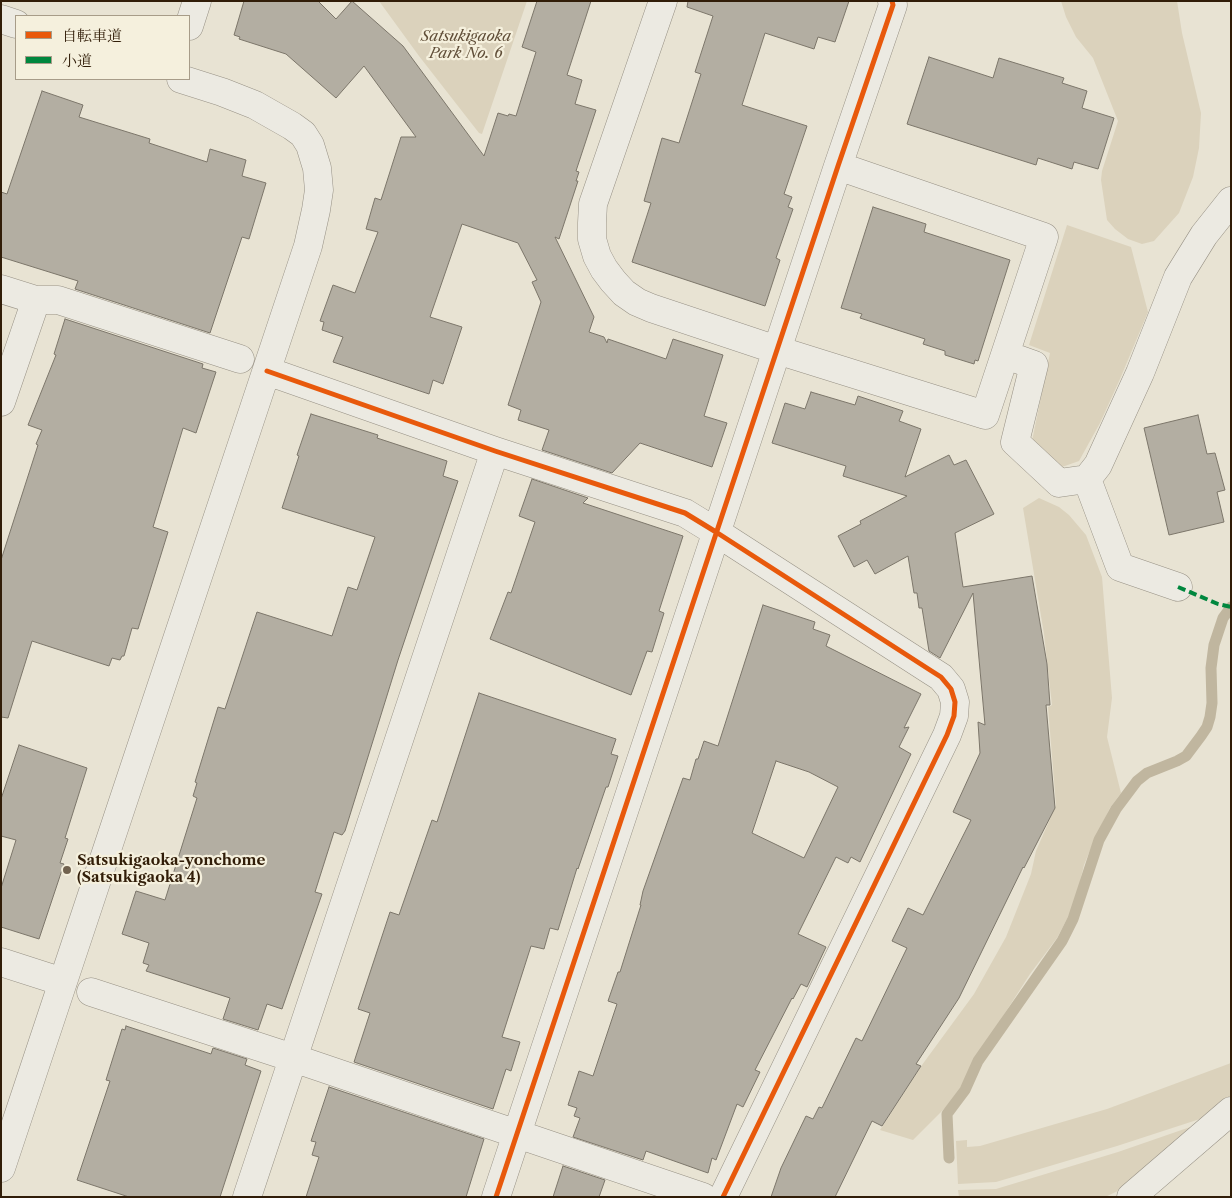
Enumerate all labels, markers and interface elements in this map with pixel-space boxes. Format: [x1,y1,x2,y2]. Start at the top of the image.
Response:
legend [15,15,190,80]
text: 自転車道 [62,26,122,45]
park label: Satsukigaoka Park No. 6 [421,28,511,63]
text: 小道 [62,51,92,70]
place label: Satsukigaoka-yonchome (Satsukigaoka 4) [77,852,266,887]
marker: Satsukigaoka-yonchome (Satsukigaoka 4) [61,864,73,876]

